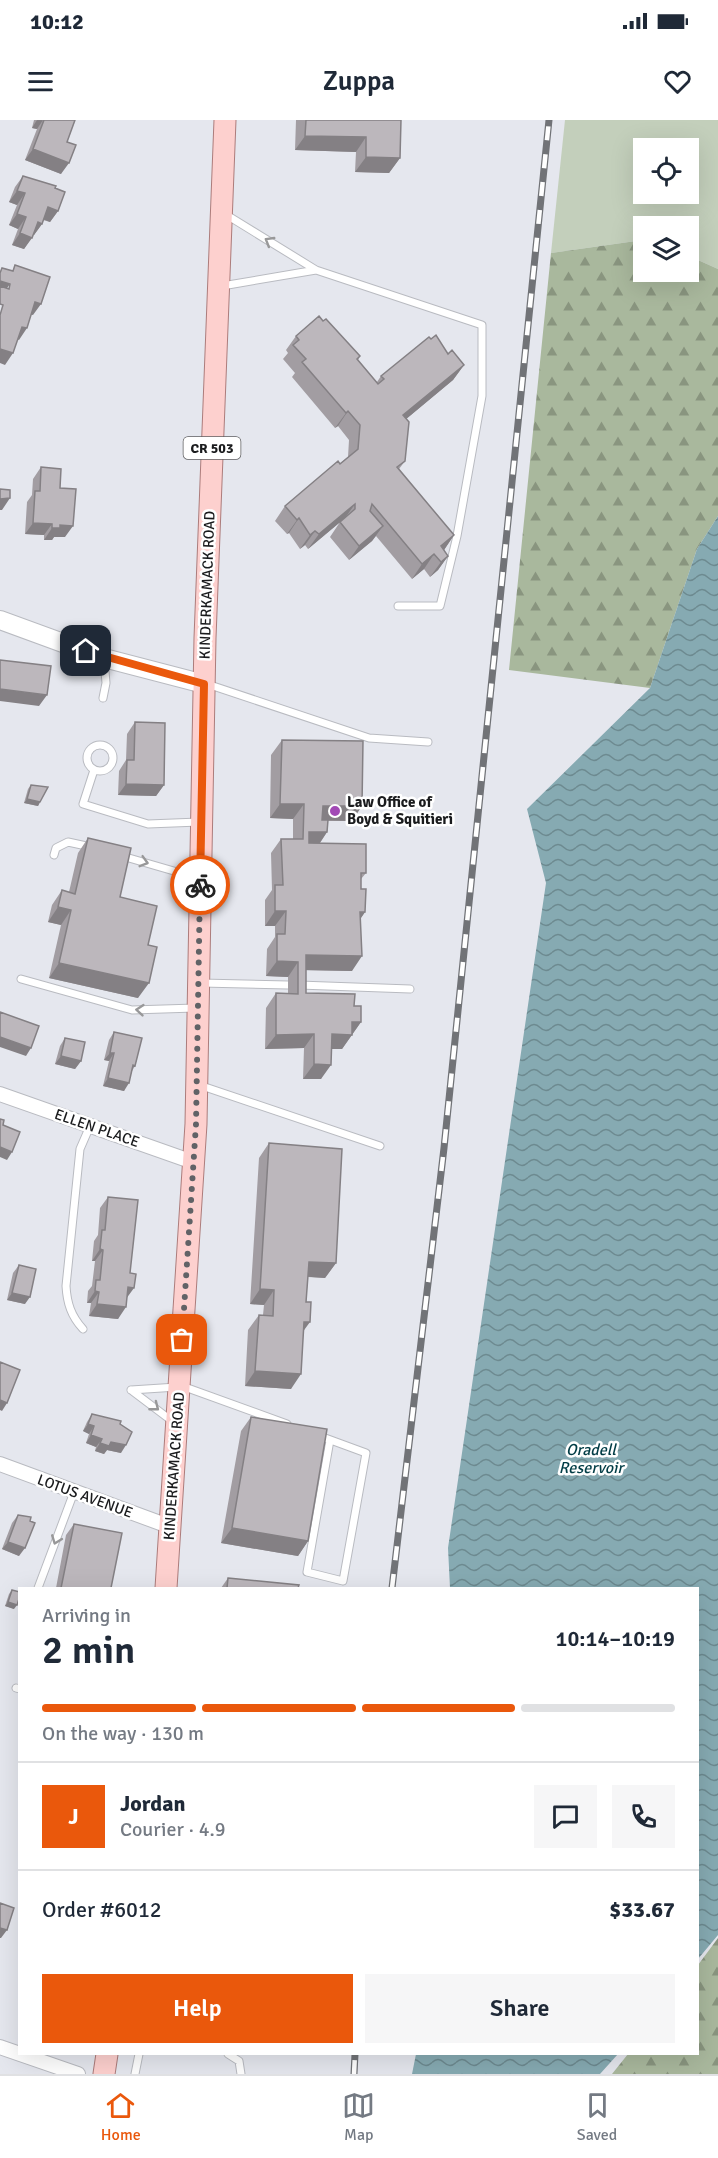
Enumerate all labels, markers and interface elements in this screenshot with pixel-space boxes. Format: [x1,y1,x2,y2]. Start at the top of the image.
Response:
text: 10:12 [30,8,84,35]
icon: menu [24,65,57,98]
text: Zuppa [323,65,395,98]
icon: heart [661,65,694,98]
map controls [633,138,699,282]
button: locate [633,138,699,204]
button: layers [633,216,699,282]
one-way arrow [265,237,275,248]
road number: CR 503 [184,437,240,459]
street label: KINDERKAMACK ROAD [195,510,219,660]
pin [60,625,111,676]
icon: home [69,634,102,667]
place label: Law Office of Boyd & Squitieri [347,793,453,828]
marker: Law Office of Boyd & Squitieri [328,804,342,818]
one-way arrow [138,855,149,867]
courier [170,855,230,915]
icon: bike [184,869,217,902]
one-way arrow [135,1004,144,1017]
street label: ELLEN PLACE [52,1105,142,1151]
pin [156,1314,207,1365]
icon: bag [165,1323,198,1356]
street label: KINDERKAMACK ROAD [160,1391,188,1541]
one-way arrow [148,1400,159,1411]
water label: Oradell Reservoir [559,1440,625,1478]
street label: LOTUS AVENUE [35,1470,135,1522]
one-way arrow [50,1534,63,1545]
text: Arriving in [42,1603,131,1628]
text: 10:14–10:19 [556,1625,675,1652]
text: 2 min [42,1626,135,1674]
text: On the way · 130 m [42,1721,204,1746]
button: chat [534,1785,597,1848]
button: phone [612,1785,675,1848]
text: Jordan [120,1790,186,1817]
text: J [68,1803,79,1830]
text: Courier · 4.9 [120,1817,226,1842]
text: Order #6012 [42,1896,162,1923]
text: $33.67 [609,1896,675,1923]
button: Help [42,1974,353,2043]
button: Share [365,1974,675,2043]
tab: Home [101,2089,141,2145]
tab: Map [342,2089,375,2145]
tab: Saved [577,2089,617,2145]

